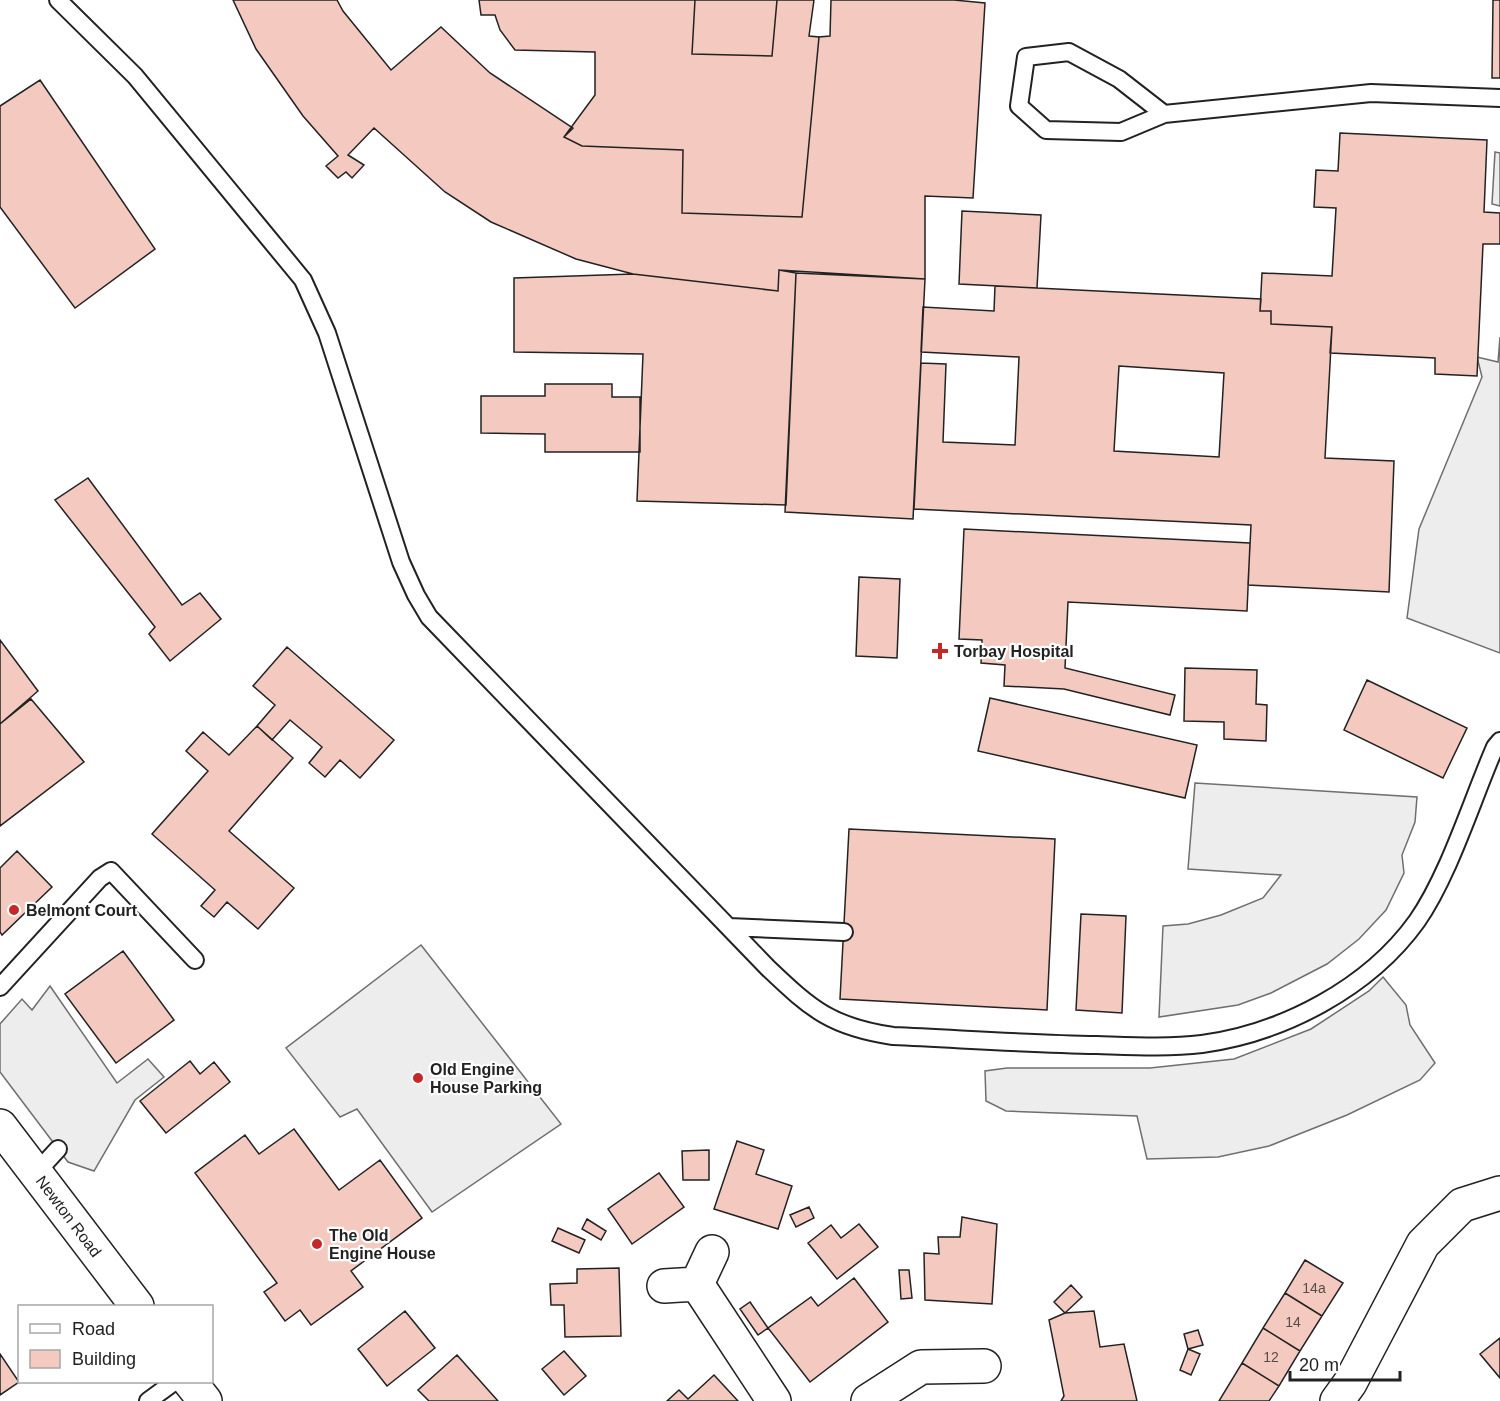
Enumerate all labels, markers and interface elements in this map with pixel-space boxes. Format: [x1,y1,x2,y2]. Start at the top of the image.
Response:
marker: Torbay Hospital [931,642,949,660]
place label: Torbay Hospital [954,643,1074,660]
place label: Belmont Court [26,902,138,919]
marker: Belmont Court [7,903,21,917]
place label: Old Engine House Parking [430,1061,542,1096]
marker: Old Engine House Parking [411,1071,425,1085]
street label: Newton Road [33,1172,105,1260]
place label: The Old Engine House [329,1227,436,1262]
marker: The Old Engine House [310,1237,324,1251]
house number: 14a [1302,1280,1326,1296]
legend [18,1305,213,1383]
house number: 14 [1285,1314,1301,1330]
text: Road [72,1319,115,1339]
scale bar [1290,1344,1400,1382]
text: Building [72,1349,136,1369]
house number: 12 [1263,1349,1279,1365]
text: 20 m [1299,1355,1339,1375]

